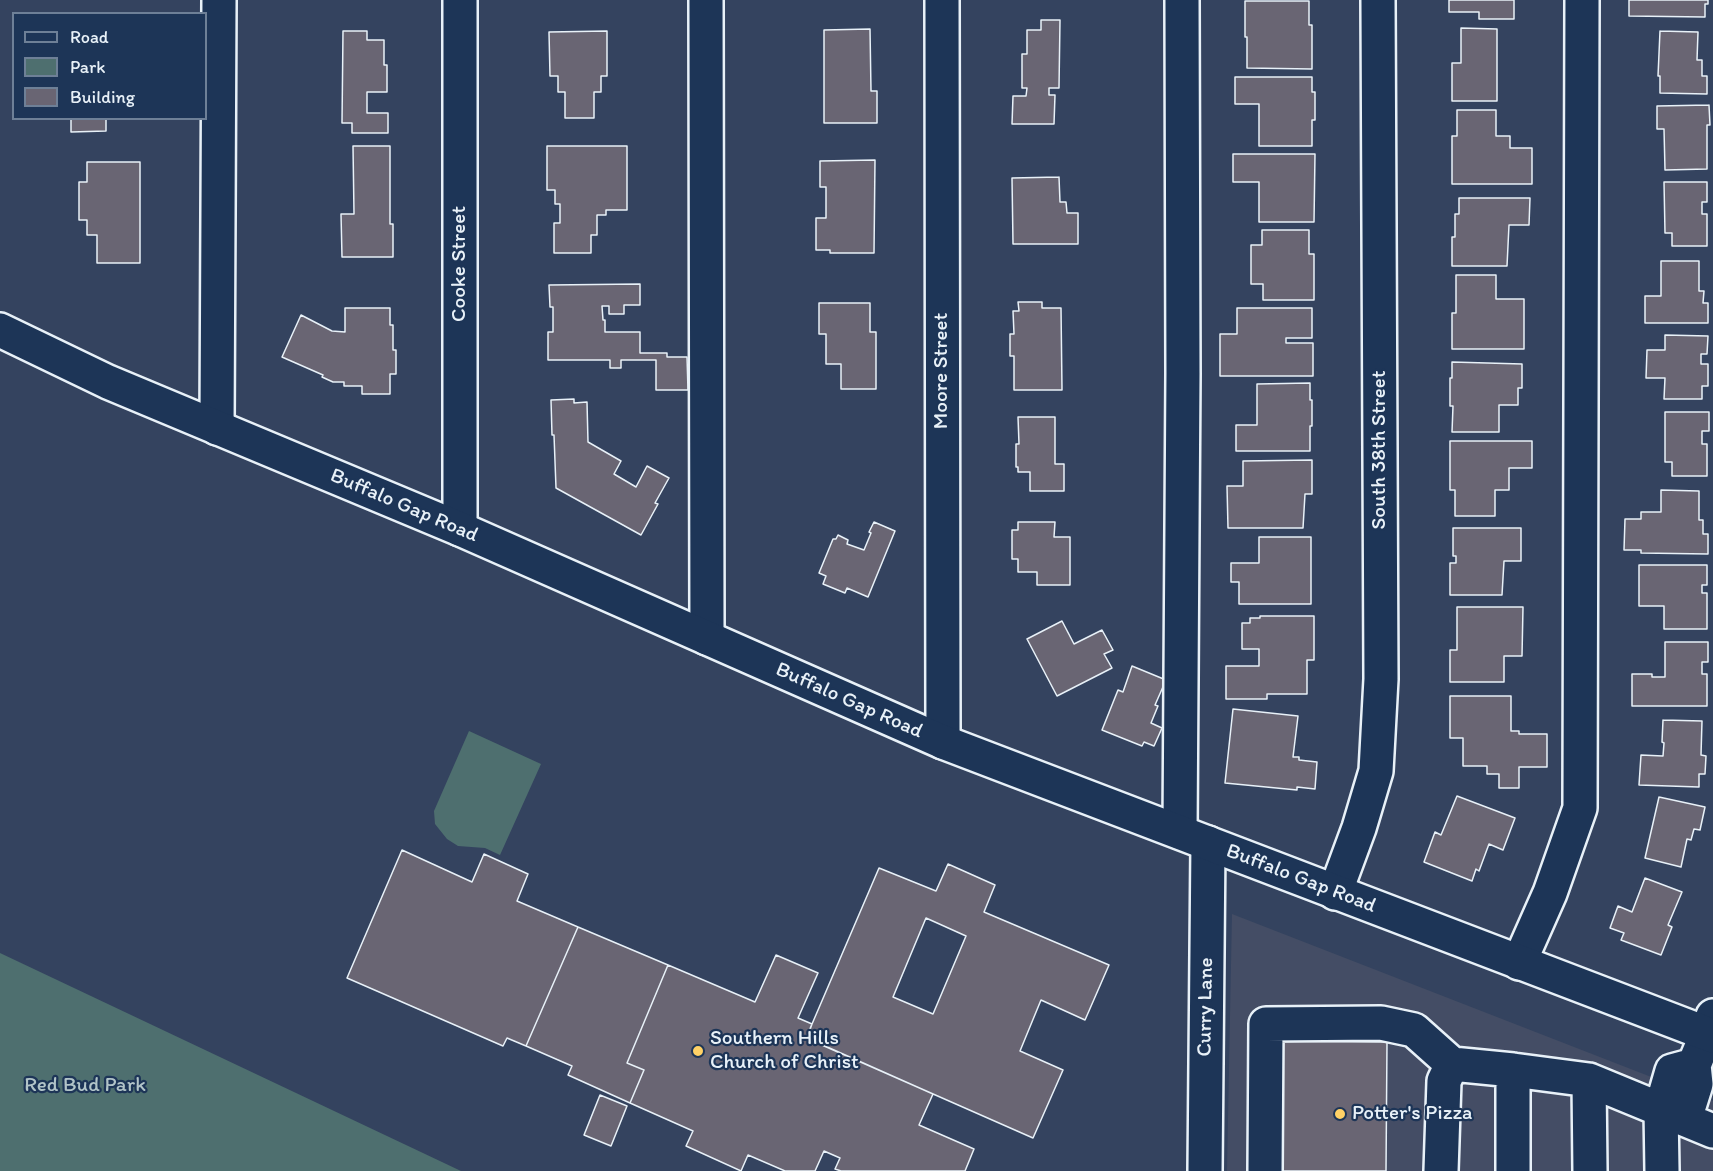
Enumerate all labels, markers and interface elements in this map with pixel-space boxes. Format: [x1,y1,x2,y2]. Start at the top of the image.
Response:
legend [12,12,207,120]
text: Road [70,26,109,48]
text: Park [70,56,105,78]
text: Building [70,86,135,108]
street label: Cooke Street [447,206,473,322]
street label: Moore Street [929,313,955,429]
street label: South 38th Street [1367,370,1393,530]
street label: Buffalo Gap Road [326,463,482,549]
street label: Buffalo Gap Road [771,657,927,745]
street label: Buffalo Gap Road [1222,839,1380,919]
street label: Curry Lane [1193,957,1219,1057]
place label: Southern Hills Church of Christ [710,1026,859,1076]
marker: Southern Hills Church of Christ [691,1044,705,1058]
park label: Red Bud Park [24,1073,146,1099]
place label: Potter's Pizza [1352,1101,1472,1127]
marker: Potter's Pizza [1333,1107,1347,1121]

